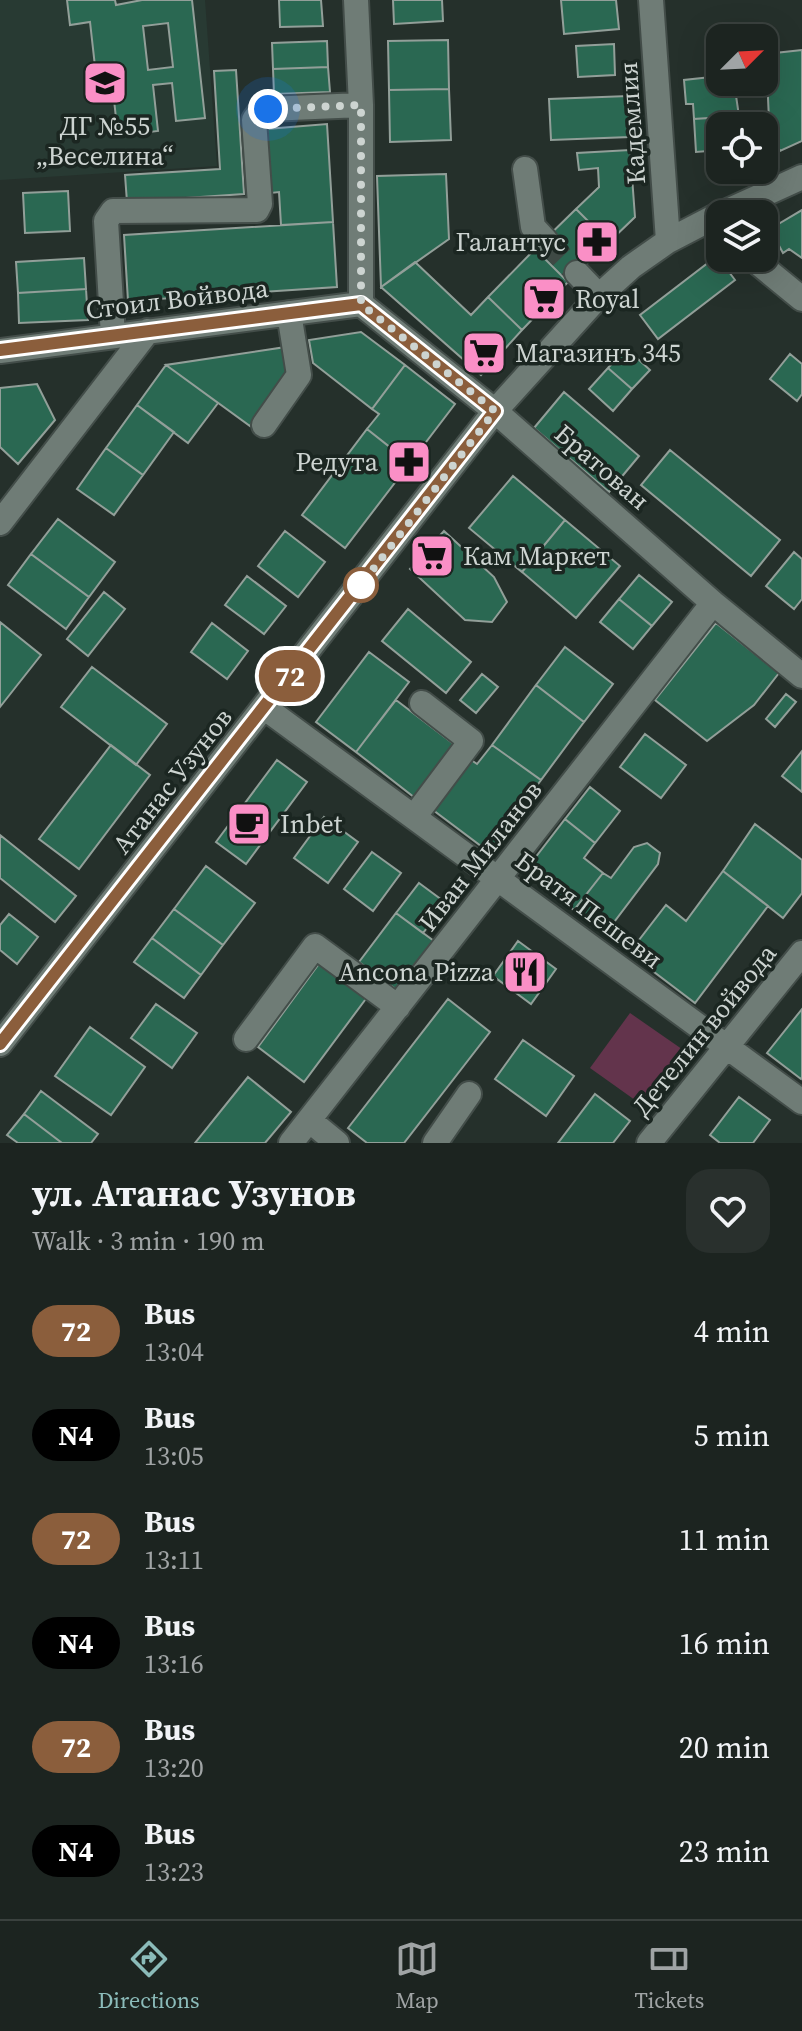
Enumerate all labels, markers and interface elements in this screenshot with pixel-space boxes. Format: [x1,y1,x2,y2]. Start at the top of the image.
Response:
north arrow [706,24,778,96]
map controls [706,24,778,272]
school or university icon: ДГ №55 „Веселина“ [81,59,129,107]
street label: Кадемлия [610,60,654,186]
your location [248,89,288,129]
place label: ДГ №55 „Веселина“ [37,108,174,174]
button: locate [706,112,778,184]
button: layers [706,200,778,272]
pharmacy icon: Галантус [573,218,621,266]
place label: Галантус [455,224,566,260]
street label: Стоил Войвода [84,270,271,328]
supermarket icon: Royal [520,275,568,323]
place label: Royal [575,281,640,317]
supermarket icon: Магазинъ 345 [460,329,508,377]
place label: Магазинъ 345 [515,335,681,371]
street label: Братован [547,416,657,518]
pharmacy icon: Редута [385,438,433,486]
place label: Редута [295,444,379,480]
supermarket icon: Кам Маркет [408,532,456,580]
place label: Кам Маркет [463,538,610,574]
unlabelled marker [344,568,378,602]
line badge: 72 [254,650,326,702]
text: 72 [275,657,305,695]
street label: Атанас Узунов [104,701,240,861]
street label: Иван Миланов [410,773,550,939]
cafe icon: Inbet [225,800,273,848]
place label: Inbet [280,806,343,842]
street label: Братя Пешеви [508,843,670,977]
street label: Детелин войвода [623,936,785,1123]
restaurant icon: Ancona Pizza [501,948,549,996]
place label: Ancona Pizza [339,954,495,990]
text: ул. Атанас Узунов [32,1167,356,1219]
button: heart [686,1169,770,1253]
text: Walk · 3 min · 190 m [32,1223,265,1259]
text: Bus [144,1293,195,1334]
text: 4 min [694,1311,770,1352]
text: 72 [61,1312,91,1350]
text: 13:04 [144,1334,204,1370]
text: Bus [144,1397,195,1438]
text: 5 min [694,1415,770,1456]
text: N4 [58,1416,94,1454]
text: 13:05 [144,1438,204,1474]
text: Bus [144,1501,195,1542]
text: 11 min [679,1519,770,1560]
text: 72 [61,1520,91,1558]
text: 13:11 [144,1542,204,1578]
text: Bus [144,1605,195,1646]
text: 16 min [679,1623,770,1664]
text: N4 [58,1624,94,1662]
text: 13:16 [144,1646,204,1682]
text: Bus [144,1709,195,1750]
text: 20 min [679,1727,770,1768]
text: 72 [61,1728,91,1766]
text: 13:20 [144,1750,204,1786]
text: Bus [144,1813,195,1854]
text: 23 min [679,1831,770,1872]
text: N4 [58,1832,94,1870]
text: 13:23 [144,1854,204,1890]
tab: Directions [98,1937,200,2015]
tab: Map [395,1937,439,2015]
tab: Tickets [634,1937,704,2015]

